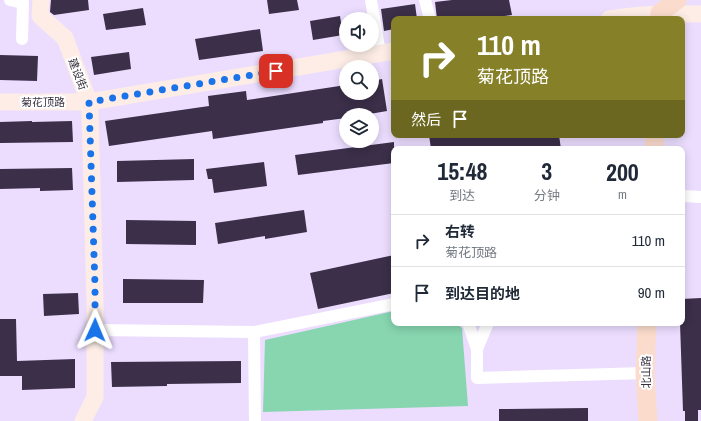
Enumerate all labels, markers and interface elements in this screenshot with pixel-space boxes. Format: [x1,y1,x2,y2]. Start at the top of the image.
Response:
map controls [339,12,379,148]
button: sound [339,12,379,52]
text: 110 m [477,26,541,64]
icon: right [411,32,463,84]
pin [259,54,293,88]
street label: 建设街 [66,56,90,92]
icon: arrive [265,60,287,82]
button: search [339,60,379,100]
text: 菊花顶路 [477,64,549,89]
street label: 菊花顶路 [21,95,65,109]
button: layers [339,108,379,148]
icon: arrive [449,108,471,130]
text: 然后 [411,109,441,130]
text: 15:48 [437,155,488,187]
text: 3 [541,155,552,187]
text: 200 [606,156,639,188]
text: m [618,186,627,203]
text: 到达 [449,187,475,204]
text: 分钟 [534,187,560,204]
text: 右转 [445,221,475,242]
icon: right [411,230,433,252]
text: 110 m [632,230,665,251]
text: 菊花顶路 [445,244,497,261]
icon: arrive [411,282,433,304]
text: 90 m [638,282,665,303]
text: 到达目的地 [445,283,520,304]
position arrow [74,309,116,351]
street label: 北山路 [639,356,653,389]

